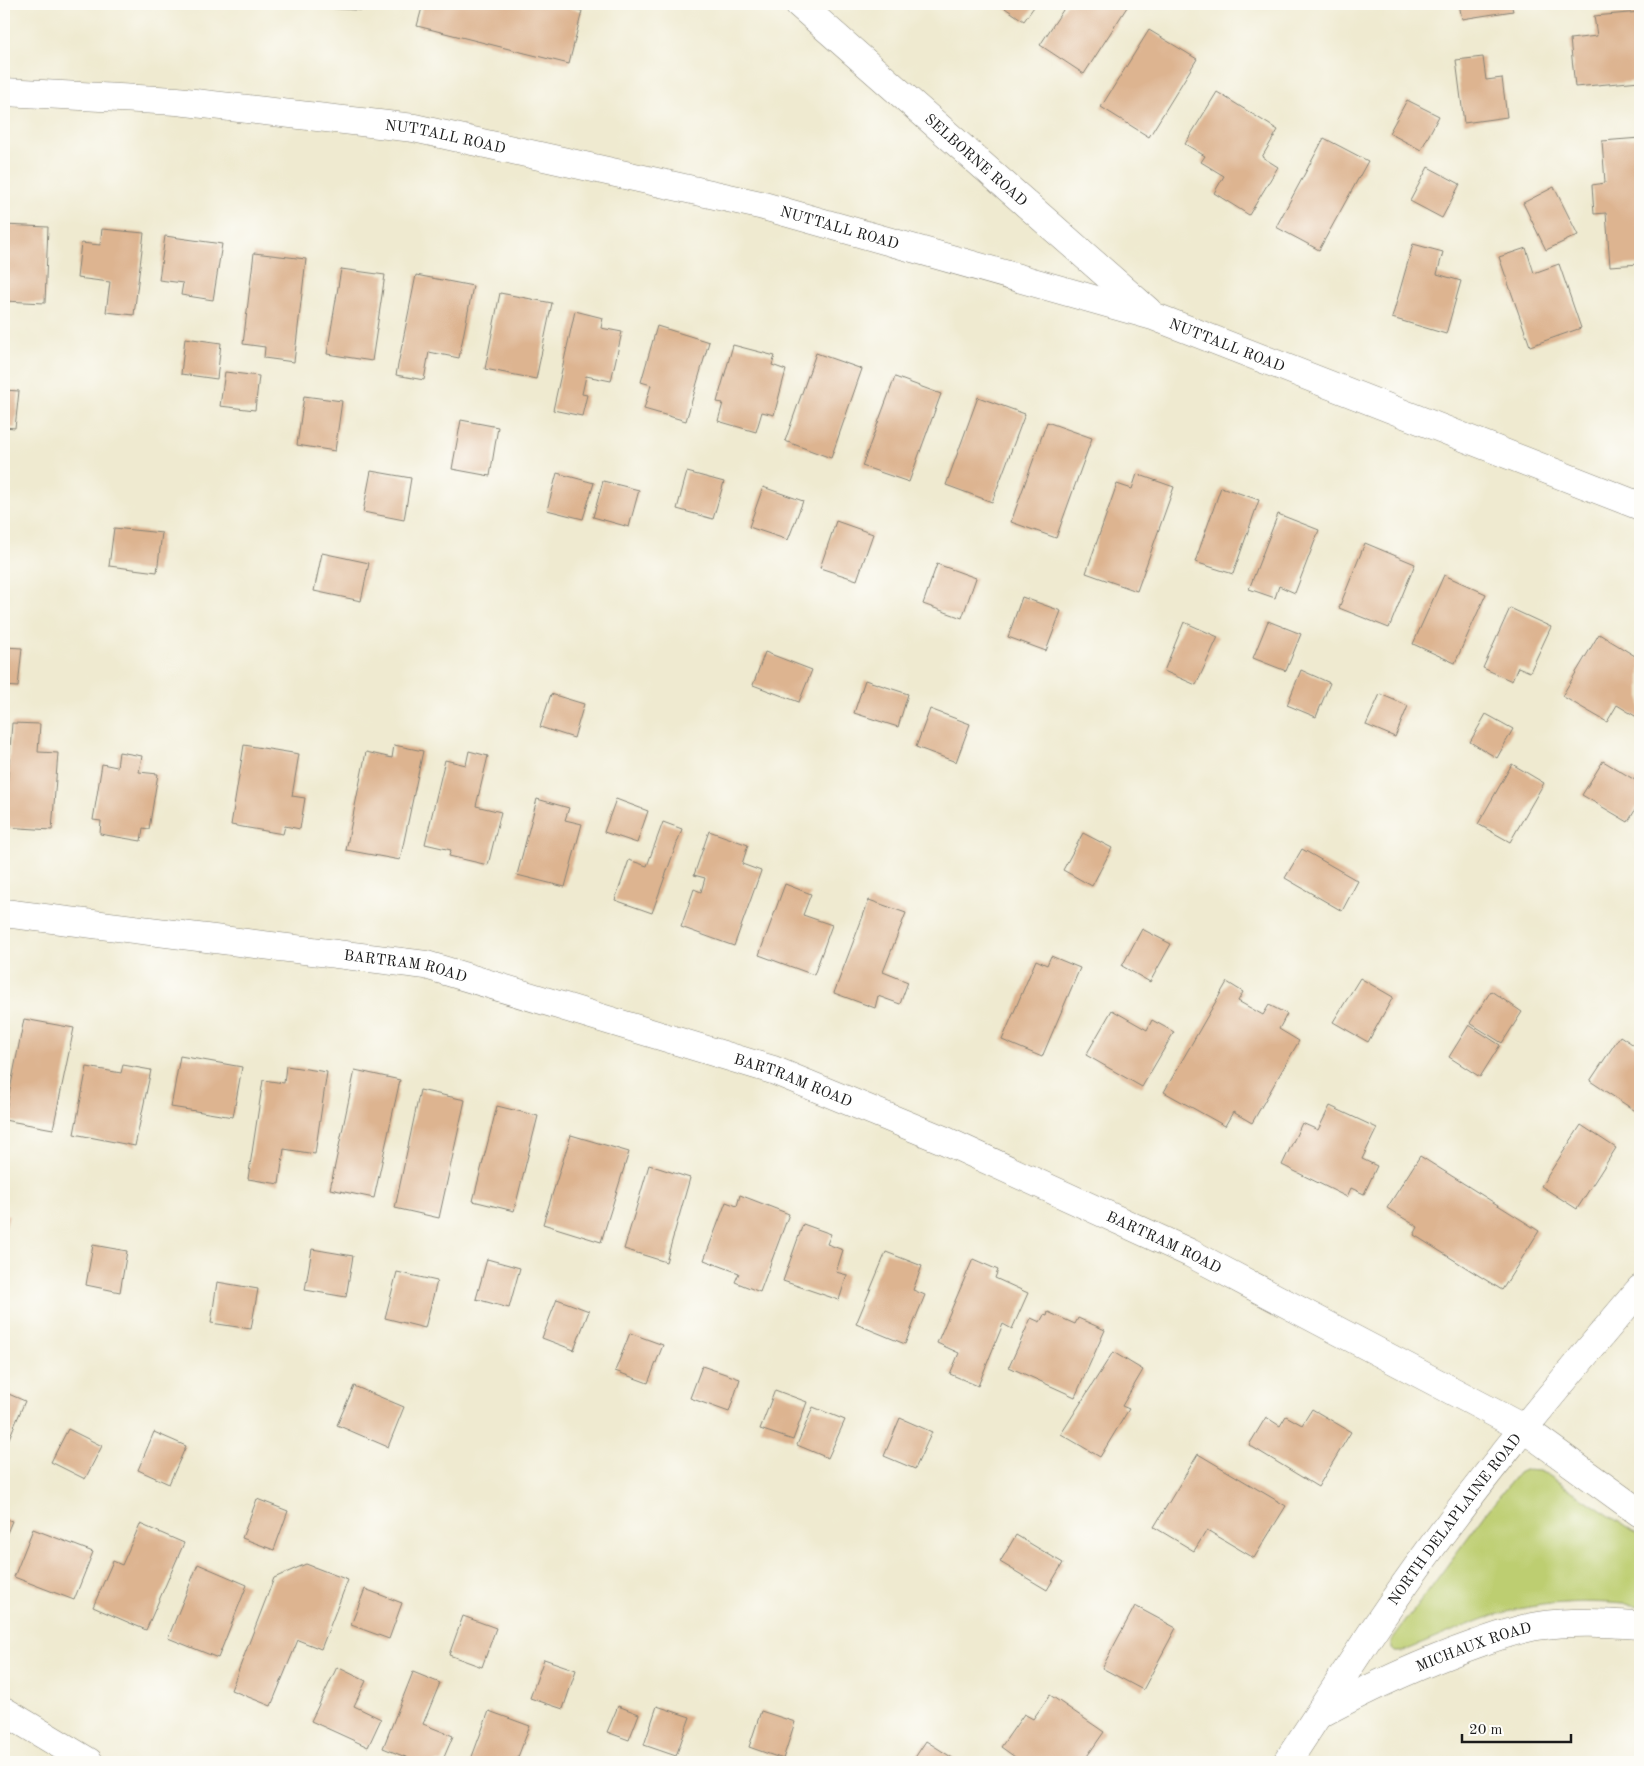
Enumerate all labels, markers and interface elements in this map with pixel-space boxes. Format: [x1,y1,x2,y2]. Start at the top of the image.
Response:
street label: SELBORNE ROAD [921,112,1029,210]
street label: NUTTALL ROAD [384,119,507,157]
street label: NUTTALL ROAD [778,205,900,253]
street label: NUTTALL ROAD [1166,317,1286,376]
street label: BARTRAM ROAD [343,949,468,986]
street label: BARTRAM ROAD [732,1053,854,1111]
street label: BARTRAM ROAD [1104,1210,1223,1277]
street label: NORTH DELAPLAINE ROAD [1386,1432,1525,1609]
street label: MICHAUX ROAD [1414,1621,1533,1675]
scale bar [1462,1711,1570,1743]
text: 20 m [1469,1723,1503,1738]

